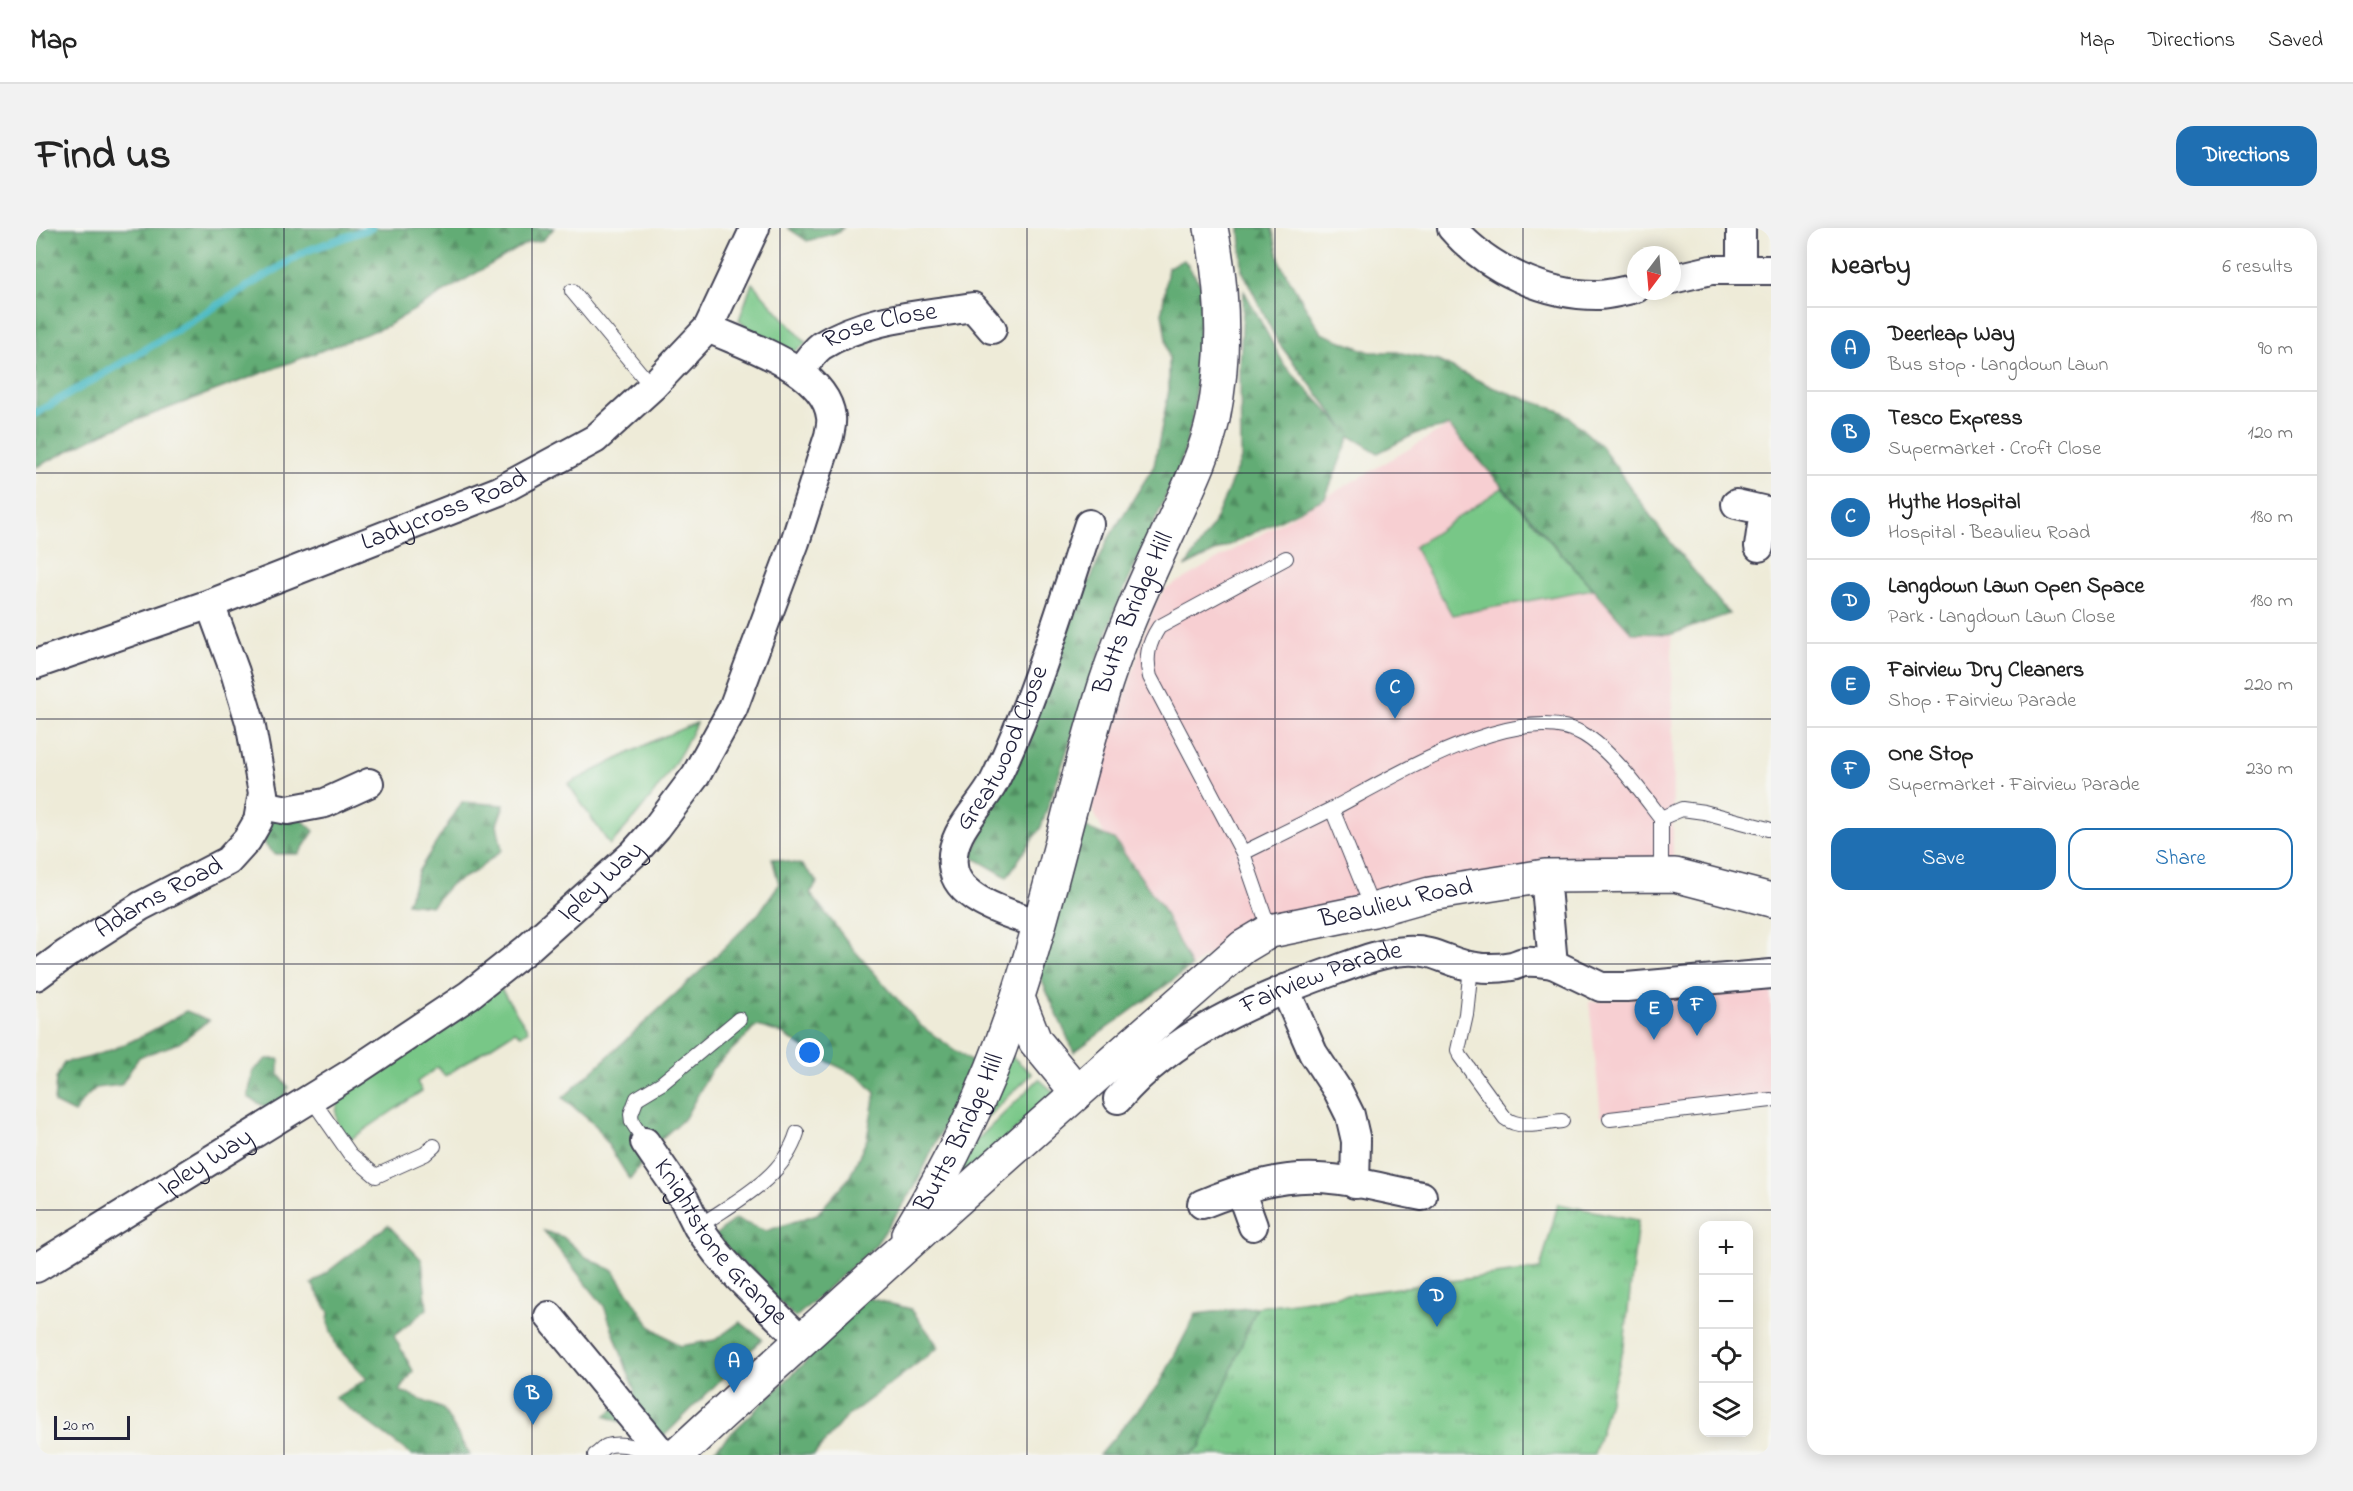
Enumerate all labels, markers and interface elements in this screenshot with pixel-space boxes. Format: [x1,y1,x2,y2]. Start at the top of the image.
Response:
text: Map [30,21,77,62]
text: Map [2079,26,2115,56]
text: Directions [2148,26,2235,56]
text: Saved [2268,26,2323,56]
text: Find us [36,126,171,187]
button: Directions [2176,126,2317,186]
north arrow [1627,246,1681,300]
text: Nearby [1831,248,1910,286]
text: 6 results [2222,253,2293,282]
street label: Rose Close [816,293,940,360]
text: Deerleap Way [1888,319,2015,351]
text: A [1844,335,1857,364]
text: 90 m [2258,335,2293,364]
text: Bus stop · Langdown Lawn [1888,351,2108,380]
text: Tesco Express [1888,403,2023,435]
text: B [1844,419,1857,448]
text: 120 m [2248,419,2293,448]
text: Supermarket · Croft Close [1888,435,2101,464]
street label: Ladycross Road [356,460,535,562]
text: Hythe Hospital [1888,487,2021,519]
text: C [1845,503,1856,532]
text: 180 m [2250,503,2293,532]
text: Hospital · Beaulieu Road [1888,519,2090,548]
street label: Butts Bridge Hill [1084,526,1185,700]
text: Langdown Lawn Open Space [1888,571,2144,603]
text: D [1843,587,1858,616]
text: 180 m [2250,587,2293,616]
text: Park · Langdown Lawn Close [1888,603,2115,632]
text: Fairview Dry Cleaners [1888,655,2084,687]
street label: Greatwood Close [946,660,1060,839]
pin: C [1376,670,1414,719]
text: E [1844,671,1857,700]
text: 220 m [2244,671,2293,700]
text: Shop · Fairview Parade [1888,687,2076,716]
text: One Stop [1888,739,1974,771]
text: F [1844,755,1857,784]
text: 230 m [2246,755,2293,784]
text: Supermarket · Fairview Parade [1888,771,2140,800]
button: Save [1831,828,2056,890]
button: Share [2068,828,2293,890]
street label: Ipley Way [550,834,654,931]
street label: Adams Road [88,847,230,949]
street label: Beaulieu Road [1315,869,1476,940]
street label: Fairview Parade [1234,932,1405,1026]
pin: F [1678,986,1716,1036]
pin: E [1634,990,1674,1040]
your location [795,1038,824,1067]
street label: Butts Bridge Hill [905,1048,1015,1221]
street label: Ipley Way [151,1119,261,1207]
street label: Knightstone Grange [643,1151,796,1335]
map controls [1699,1221,1753,1437]
button: + [1699,1221,1753,1275]
button: − [1699,1275,1753,1329]
pin: D [1418,1278,1456,1327]
button: locate [1699,1329,1753,1383]
pin: A [714,1344,754,1393]
pin: B [514,1376,552,1425]
button: layers [1699,1383,1753,1437]
scale bar [54,1413,130,1440]
text: 20 m [63,1414,94,1438]

